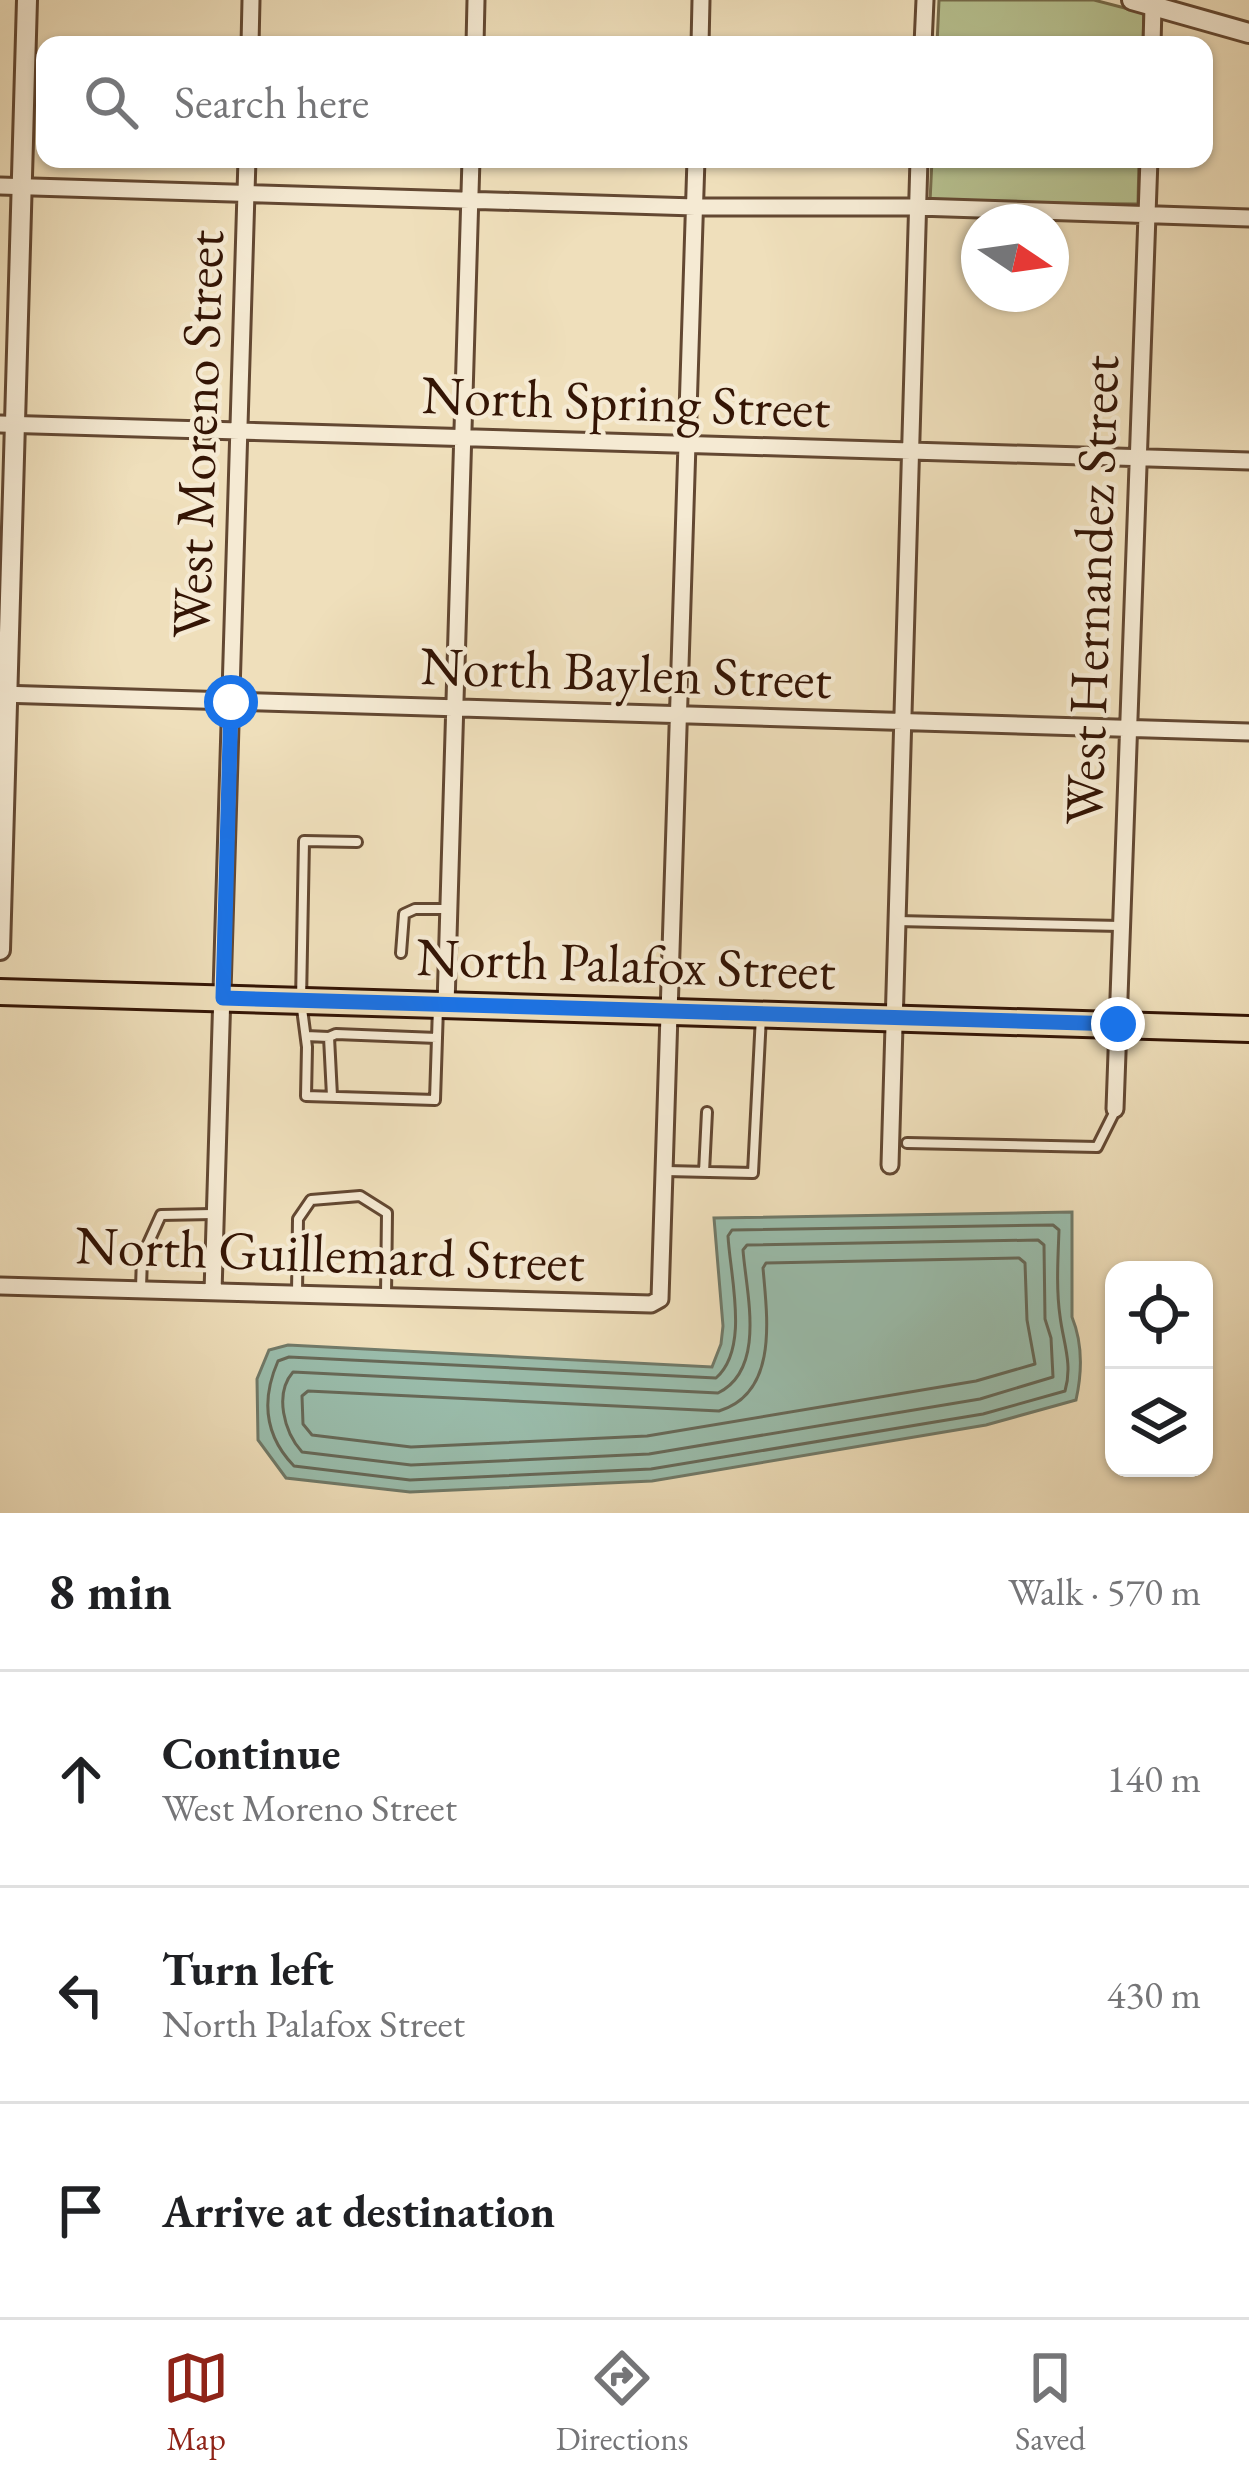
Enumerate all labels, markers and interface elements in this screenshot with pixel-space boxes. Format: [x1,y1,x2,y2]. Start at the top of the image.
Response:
search box [36,36,1213,168]
icon: search [78,69,144,135]
text: Search here [174,73,369,131]
north arrow [961,204,1069,312]
street label: West Moreno Street [155,229,239,639]
street label: West Hernandez Street [1048,354,1134,826]
street label: North Spring Street [420,359,832,443]
street label: North Baylen Street [419,630,833,714]
route start [204,675,258,729]
street label: North Palafox Street [415,921,837,1005]
route end [1091,997,1145,1051]
street label: North Guillemard Street [74,1209,586,1297]
map controls [1105,1261,1213,1477]
button: locate [1105,1261,1213,1369]
button: layers [1105,1369,1213,1477]
text: 8 min [48,1558,172,1624]
text: Walk · 570 m [1008,1566,1201,1617]
text: Continue [162,1724,340,1782]
icon: ahead [48,1746,114,1812]
text: 140 m [1107,1753,1201,1804]
text: West Moreno Street [162,1782,457,1833]
text: Turn left [162,1940,334,1998]
icon: left [48,1962,114,2028]
text: 430 m [1107,1969,1201,2020]
text: North Palafox Street [162,1998,465,2049]
icon: arrive [48,2178,114,2244]
text: Arrive at destination [162,2182,555,2240]
tab: Map [163,2345,229,2460]
tab: Directions [556,2345,689,2460]
tab: Saved [1015,2345,1086,2460]

